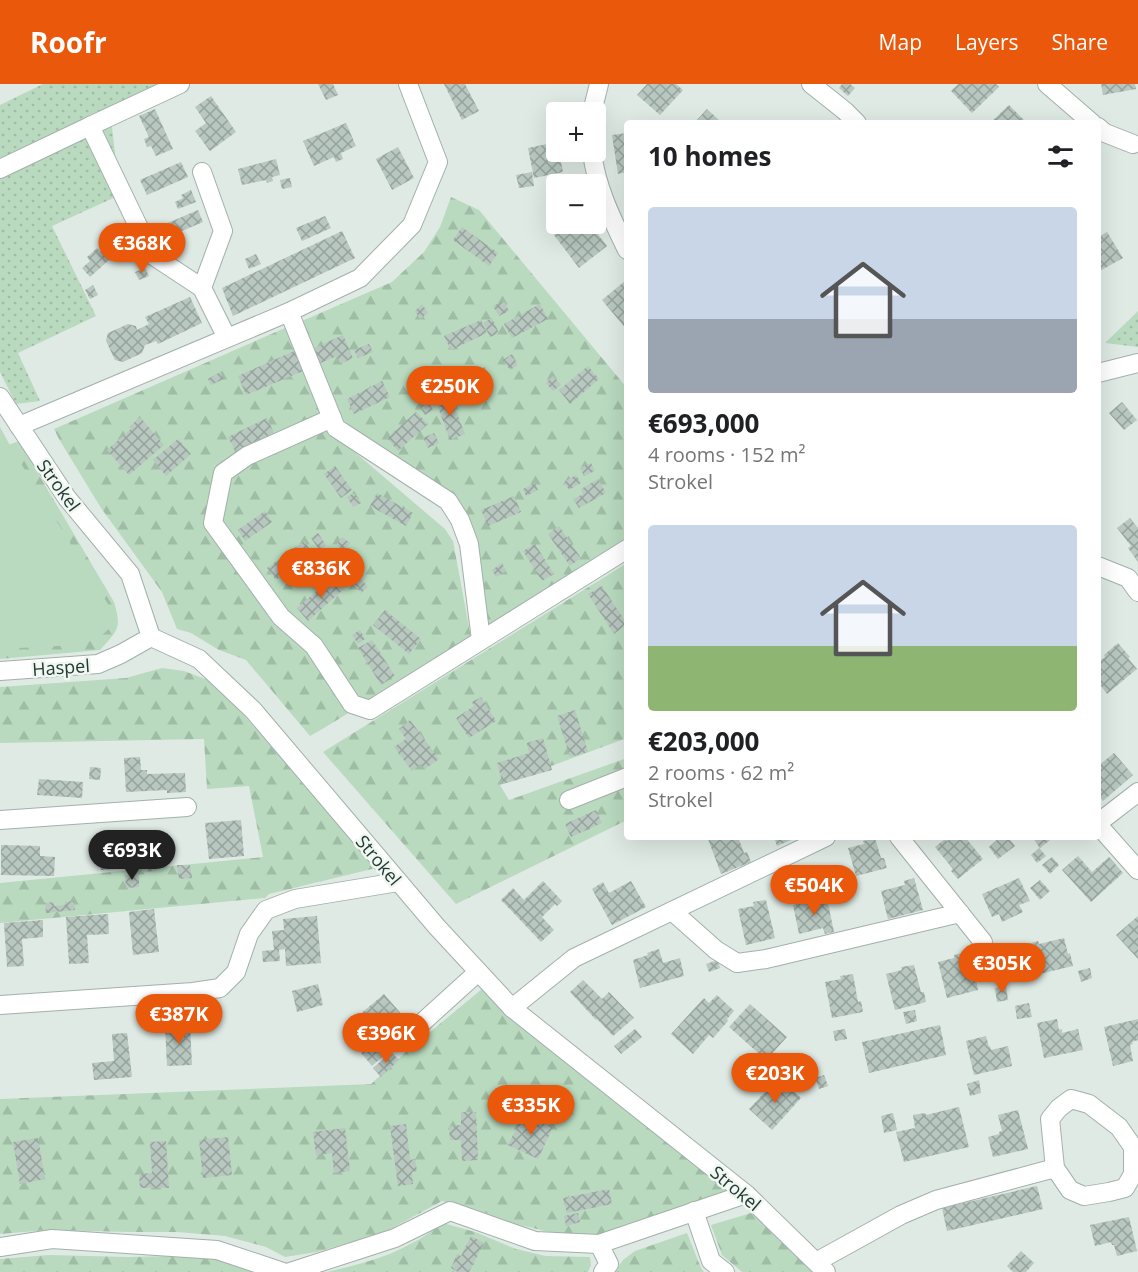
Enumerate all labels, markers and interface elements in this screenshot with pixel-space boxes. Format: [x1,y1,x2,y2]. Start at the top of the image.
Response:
text: Roofr [30,23,107,61]
text: Map [879,28,922,56]
text: Layers [955,28,1019,56]
text: Share [1052,28,1108,56]
map controls [546,102,606,234]
button: + [546,102,606,162]
text: 10 homes [648,138,772,174]
icon: filters [1044,140,1077,173]
button: − [546,174,606,234]
pin: €368K [100,223,184,274]
text: €368K [112,229,172,256]
icon: home [809,246,917,354]
pin: €250K [408,366,492,417]
text: €250K [420,372,480,399]
text: €693,000 [648,405,759,441]
text: 4 rooms · 152 m² [648,441,806,468]
street label: Strokel [32,454,86,516]
text: Strokel [648,468,713,495]
pin: €836K [279,548,363,599]
text: €836K [291,554,351,581]
icon: home [809,564,917,672]
street label: Haspel [31,653,91,681]
text: €203,000 [648,723,759,759]
text: 2 rooms · 62 m² [648,759,794,786]
text: Strokel [648,786,713,813]
pin: €693K [90,830,174,881]
street label: Strokel [351,830,407,890]
text: €693K [102,836,162,863]
pin: €504K [772,865,856,916]
text: €504K [784,871,844,898]
pin: €305K [960,943,1044,994]
text: €305K [972,949,1032,976]
pin: €387K [137,994,221,1045]
text: €387K [149,1000,209,1027]
pin: €396K [344,1013,428,1064]
text: €396K [356,1019,416,1046]
pin: €203K [733,1053,817,1104]
text: €203K [745,1059,805,1086]
pin: €335K [489,1085,573,1136]
text: €335K [501,1091,561,1118]
street label: Strokel [706,1160,766,1216]

